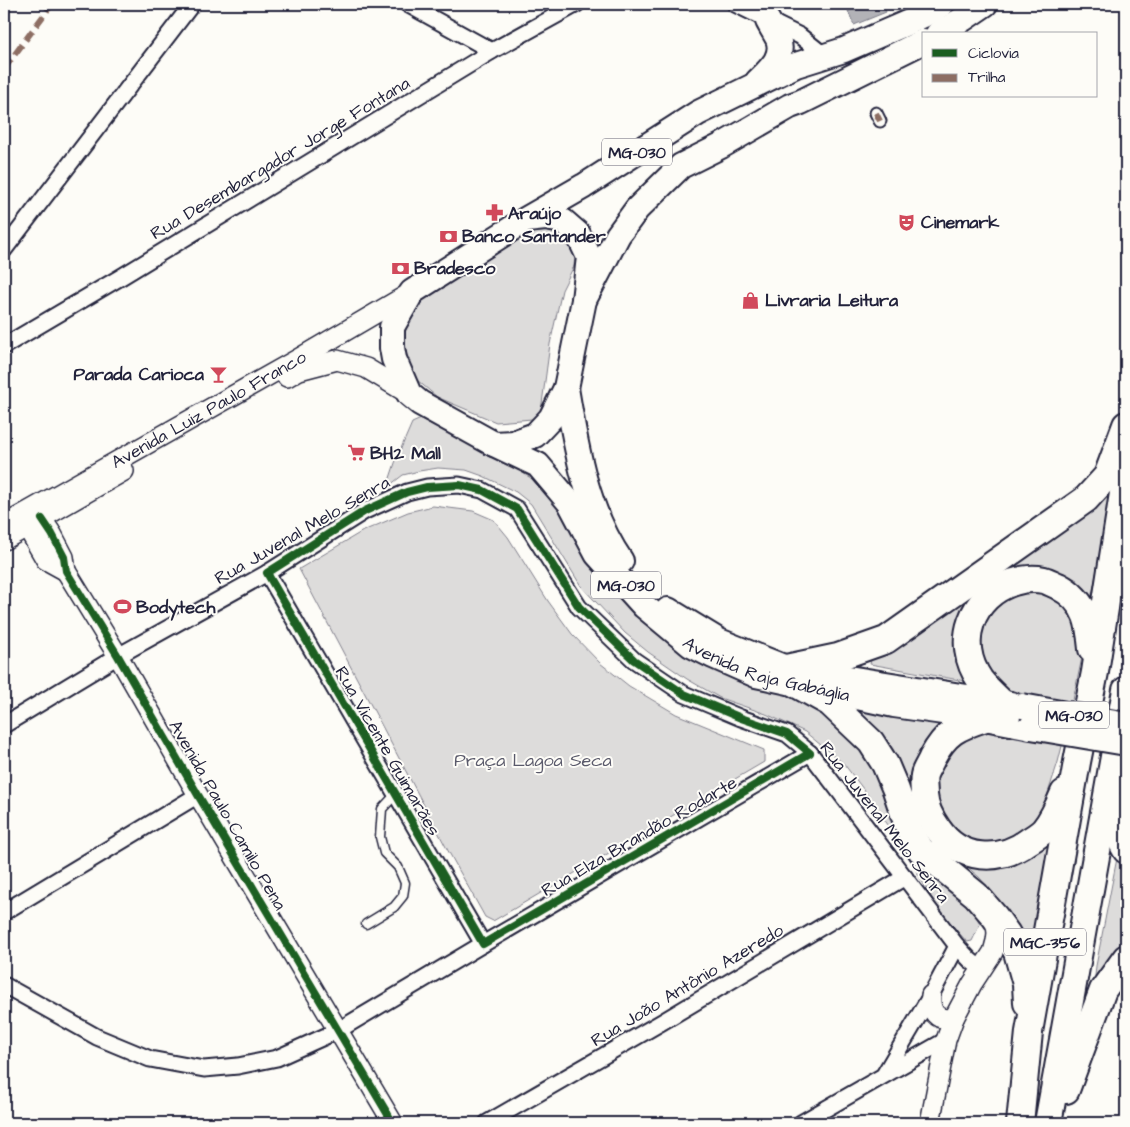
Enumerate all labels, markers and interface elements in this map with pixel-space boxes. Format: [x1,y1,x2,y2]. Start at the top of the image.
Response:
legend [922,32,1098,98]
text: Ciclovia [968,43,1019,64]
text: Trilha [968,67,1006,88]
street label: Rua Desembargador Jorge Fontana [146,71,415,247]
road number: MG-030 [602,138,672,166]
place label: Araújo [508,201,562,226]
pharmacy icon: Araújo [484,203,504,223]
place label: Cinemark [921,210,1000,235]
theatre icon: Cinemark [897,212,917,232]
place label: Banco Santander [462,224,606,249]
bank icon: Banco Santander [438,226,458,246]
place label: Bradesco [414,256,496,281]
bank icon: Bradesco [390,258,410,278]
place label: Livraria Leitura [765,288,899,313]
shop icon: Livraria Leitura [741,290,761,310]
street label: Avenida Luiz Paulo Franco [107,345,311,475]
place label: Parada Carioca [73,362,205,387]
bar icon: Parada Carioca [208,364,228,384]
place label: BH2 Mall [370,441,441,466]
supermarket icon: BH2 Mall [346,443,366,463]
street label: Rua Juvenal Melo Senra [210,470,394,591]
road number: MG-030 [591,572,661,598]
place label: Bodytech [136,595,216,621]
sports icon: Bodytech [112,597,132,617]
street label: Avenida Raja Gabáglia [677,631,852,708]
street label: Rua Vicente Guimarães [329,662,446,841]
road number: MG-030 [1039,702,1109,728]
street label: Avenida Paulo Camilo Pena [163,715,292,915]
street label: Rua Juvenal Melo Senra [814,736,956,908]
park label: Praça Lagoa Seca [454,748,612,774]
street label: Rua Elza Brandão Rodarte [537,770,742,903]
street label: Rua João Antônio Azeredo [586,918,788,1053]
road number: MGC-356 [1004,929,1086,956]

